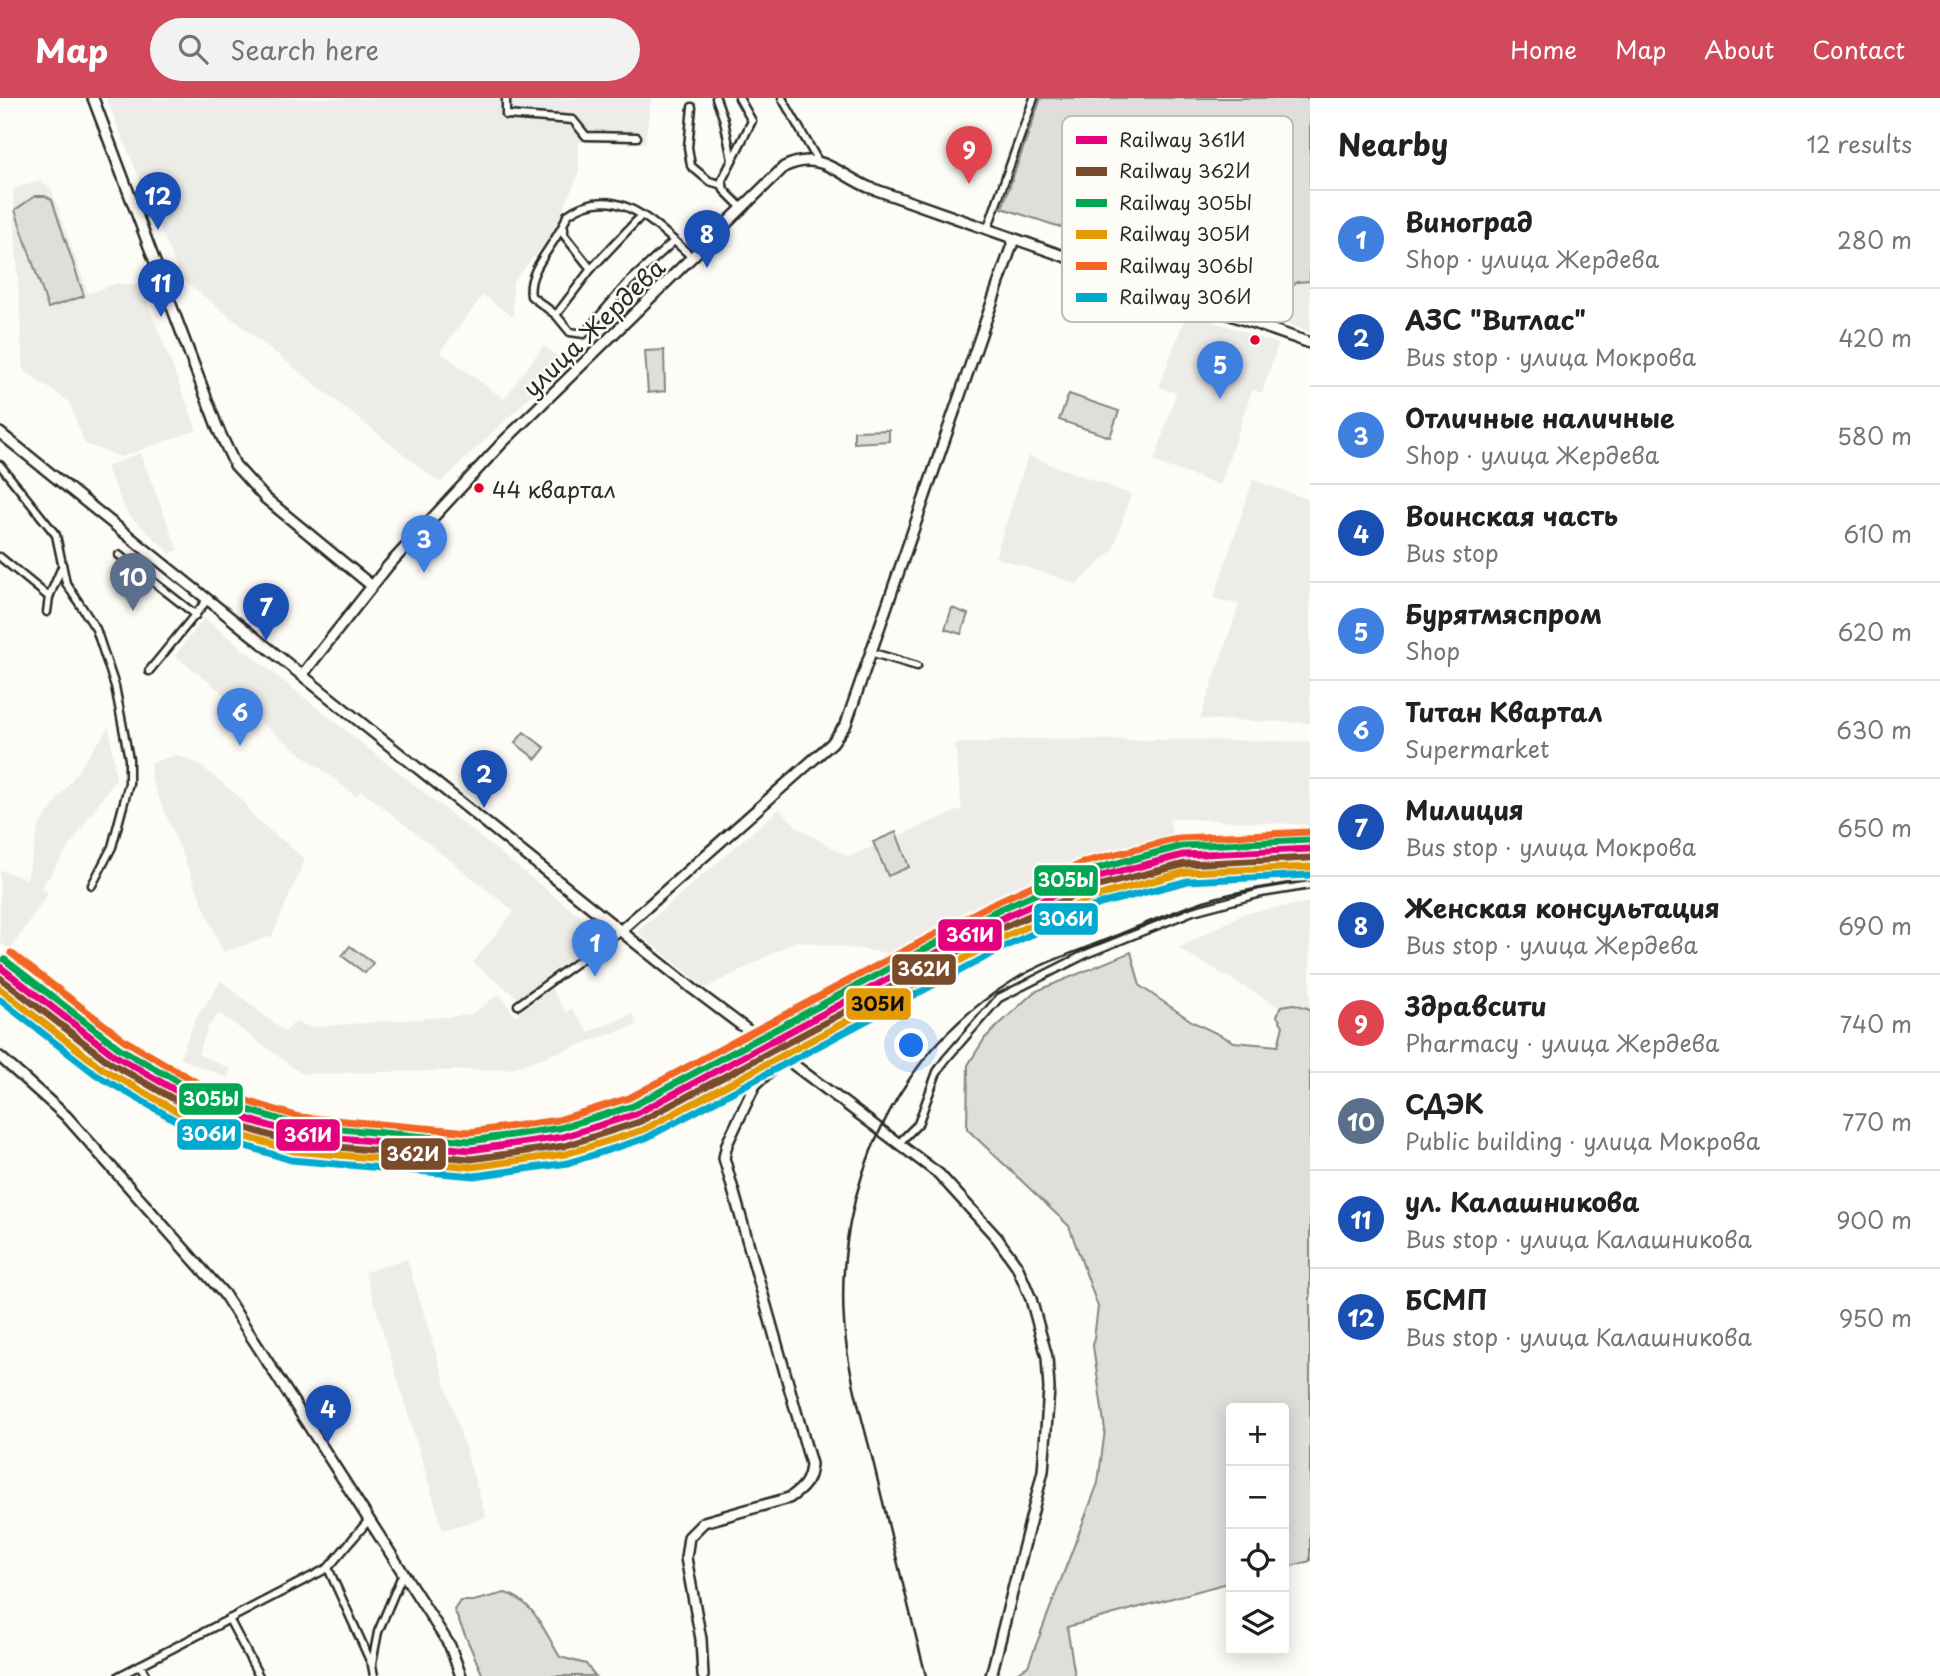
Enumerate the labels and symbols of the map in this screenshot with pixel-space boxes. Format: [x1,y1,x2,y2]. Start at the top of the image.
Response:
legend [1062,116,1293,322]
text: Railway 361И [1119,125,1245,153]
pin: 9 [946,126,992,184]
text: Railway 362И [1119,156,1250,184]
pin: 12 [135,172,181,230]
text: Railway 305Ы [1119,188,1252,216]
pin: 8 [684,210,730,268]
text: Railway 305И [1119,219,1250,247]
street label: улица Жердева [514,249,673,405]
text: Railway 306Ы [1119,251,1253,279]
pin: 11 [138,259,184,317]
text: Railway 306И [1119,282,1252,310]
unlabelled marker [1248,333,1262,347]
pin: 5 [1197,341,1243,399]
place label: 44 квартал [492,472,616,505]
marker: 44 квартал [472,481,486,495]
pin: 3 [401,515,447,573]
pin: 10 [110,553,156,611]
pin: 7 [243,583,289,641]
pin: 6 [217,688,263,746]
pin: 2 [461,750,507,808]
line badge: 305Ы [1033,864,1099,897]
text: 305Ы [1038,865,1094,893]
line badge: 306И [1033,902,1099,936]
text: 306И [1038,904,1094,932]
line badge: 361И [937,918,1003,952]
pin: 1 [572,919,618,977]
text: 361И [946,920,994,948]
line badge: 362И [891,953,957,986]
text: 362И [898,954,951,982]
line badge: 305И [845,987,912,1021]
text: 305И [851,989,905,1017]
your location [894,1028,928,1062]
line badge: 305Ы [178,1082,244,1116]
text: 305Ы [183,1084,239,1112]
line badge: 306И [176,1118,242,1151]
line badge: 361И [275,1118,341,1152]
text: 306И [181,1119,237,1147]
text: 361И [284,1120,332,1148]
line badge: 362И [380,1137,447,1171]
text: 362И [387,1139,440,1167]
pin: 4 [305,1385,351,1443]

